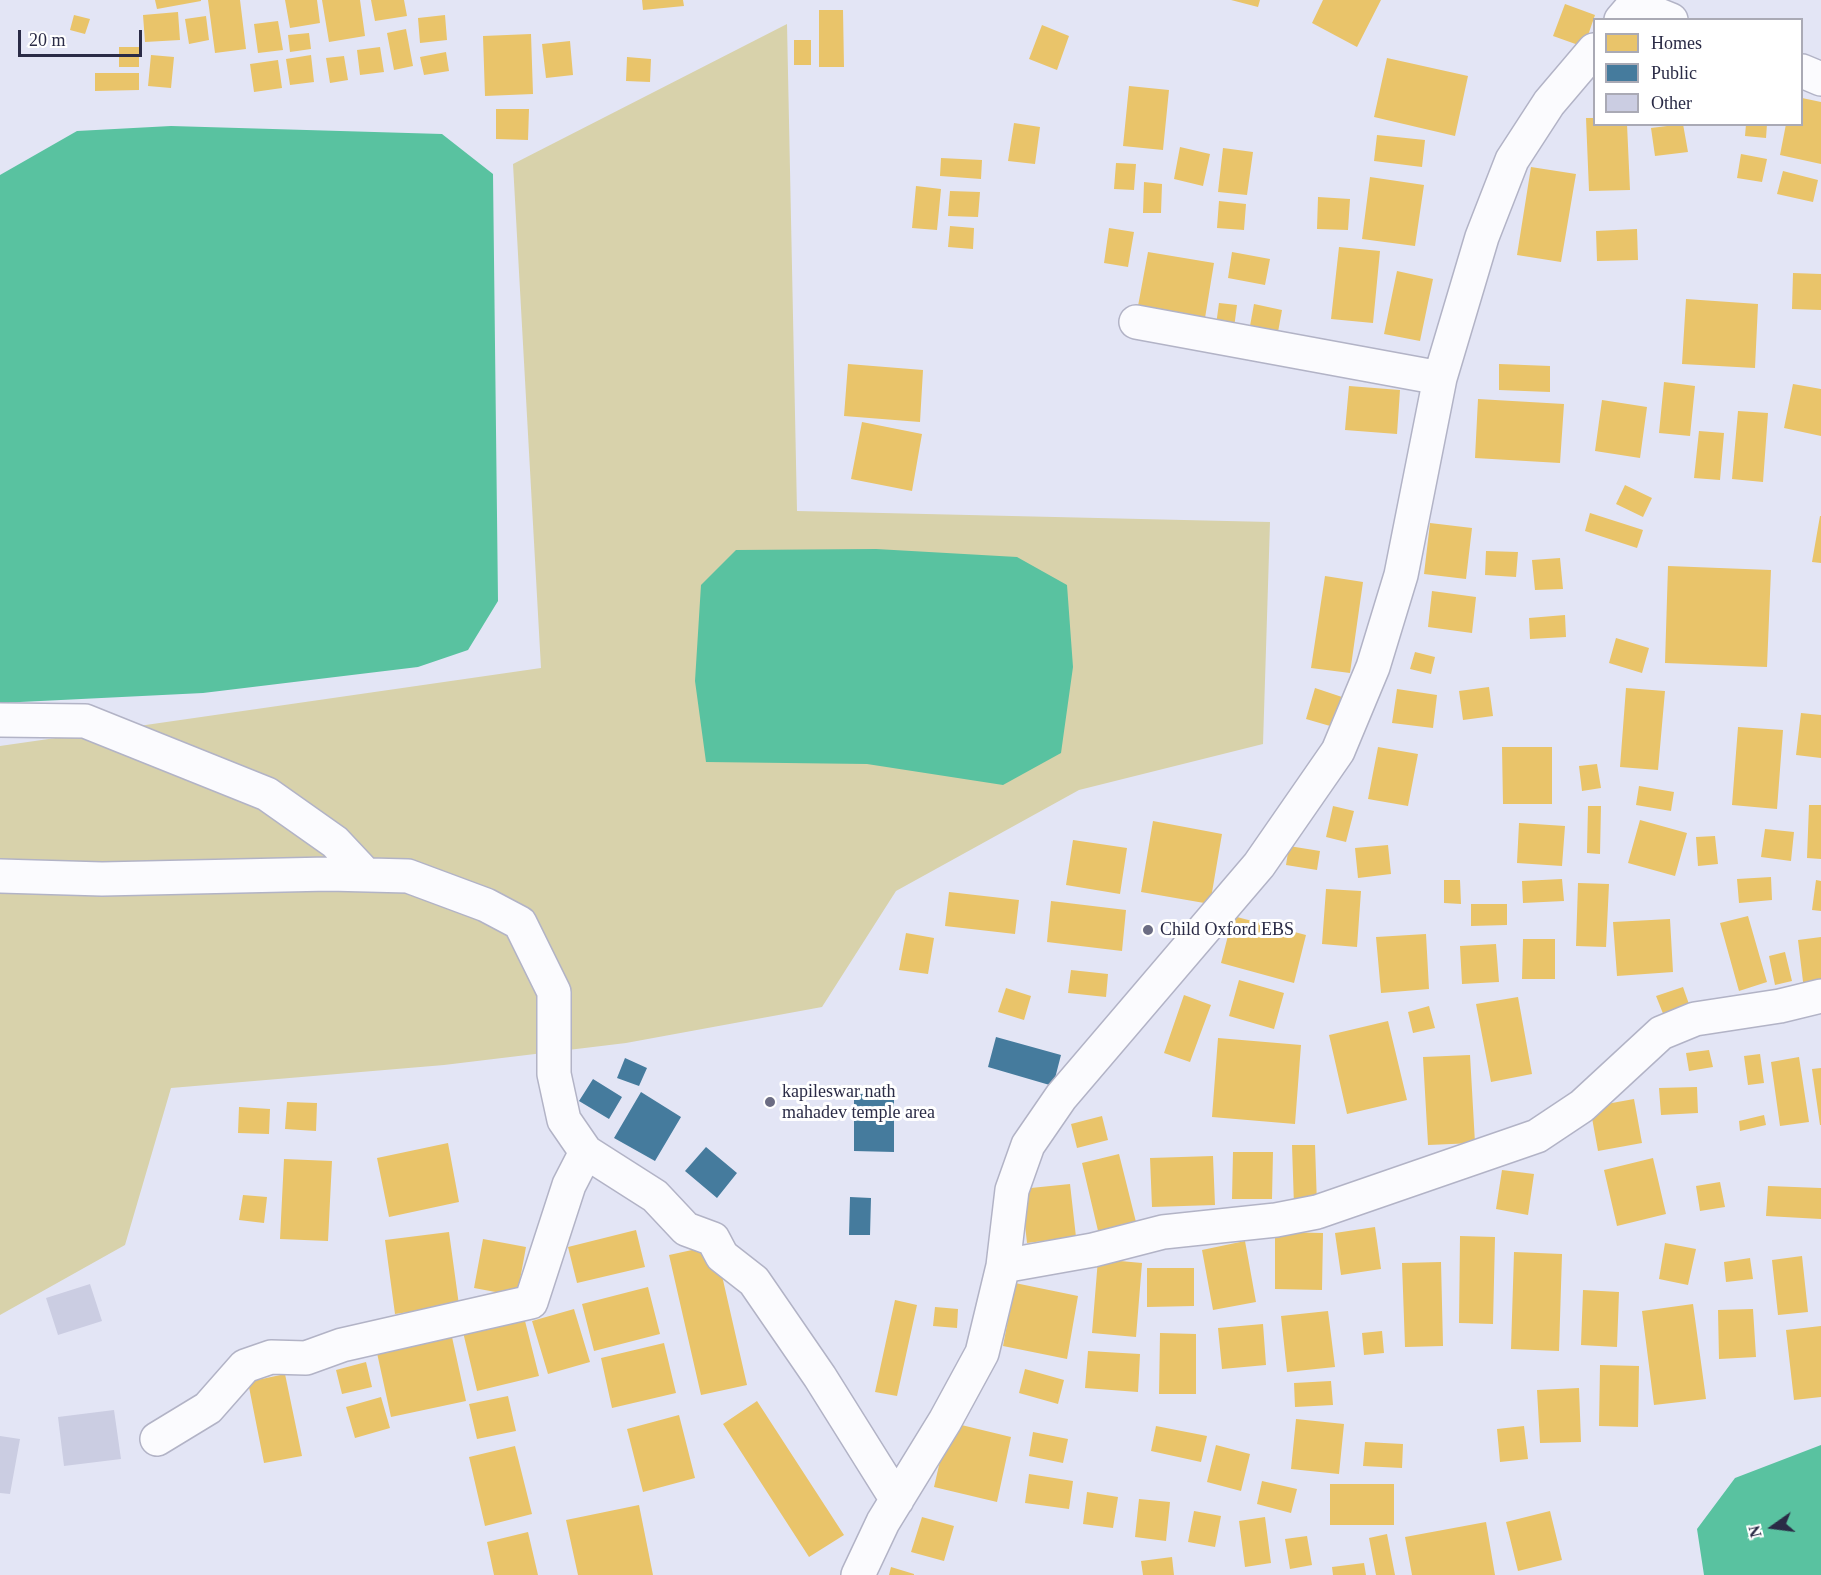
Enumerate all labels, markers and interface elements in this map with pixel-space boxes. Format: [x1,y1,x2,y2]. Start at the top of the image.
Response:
scale bar [21,18,146,56]
legend [1593,18,1803,126]
text: 20 m [29,30,66,50]
text: Homes [1651,33,1702,53]
text: Public [1651,63,1697,83]
text: Other [1651,93,1692,113]
place label: Child Oxford EBS [1160,919,1294,941]
marker: Child Oxford EBS [1141,923,1155,937]
place label: kapileswar nath mahadev temple area [782,1081,935,1124]
marker: kapileswar nath mahadev temple area [763,1095,777,1109]
north arrow [1743,1497,1803,1557]
text: N [1745,1524,1765,1539]

